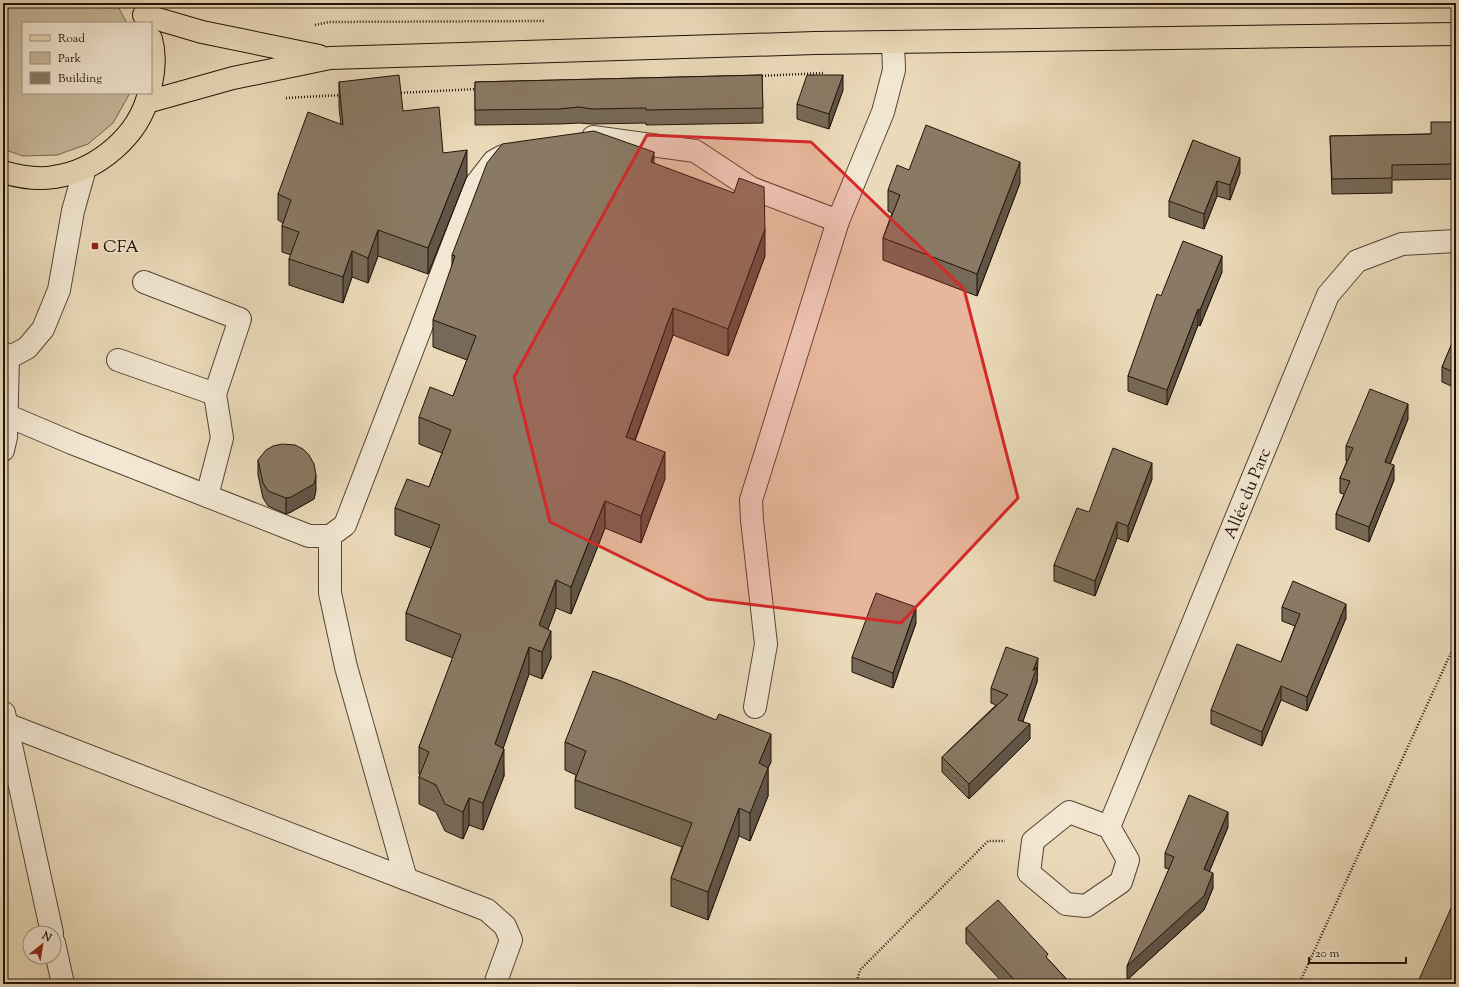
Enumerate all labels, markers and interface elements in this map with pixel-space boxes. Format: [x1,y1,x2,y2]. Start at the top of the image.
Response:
legend [22,22,152,94]
text: Road [58,30,85,48]
text: Park [58,50,81,68]
text: Building [58,70,102,88]
place label: CFA [103,236,139,260]
marker: CFA [90,241,100,251]
street label: Allée du Parc [1219,444,1278,543]
north arrow [22,925,62,965]
text: N [38,928,54,946]
scale bar [1309,939,1406,965]
text: 20 m [1315,945,1340,963]

